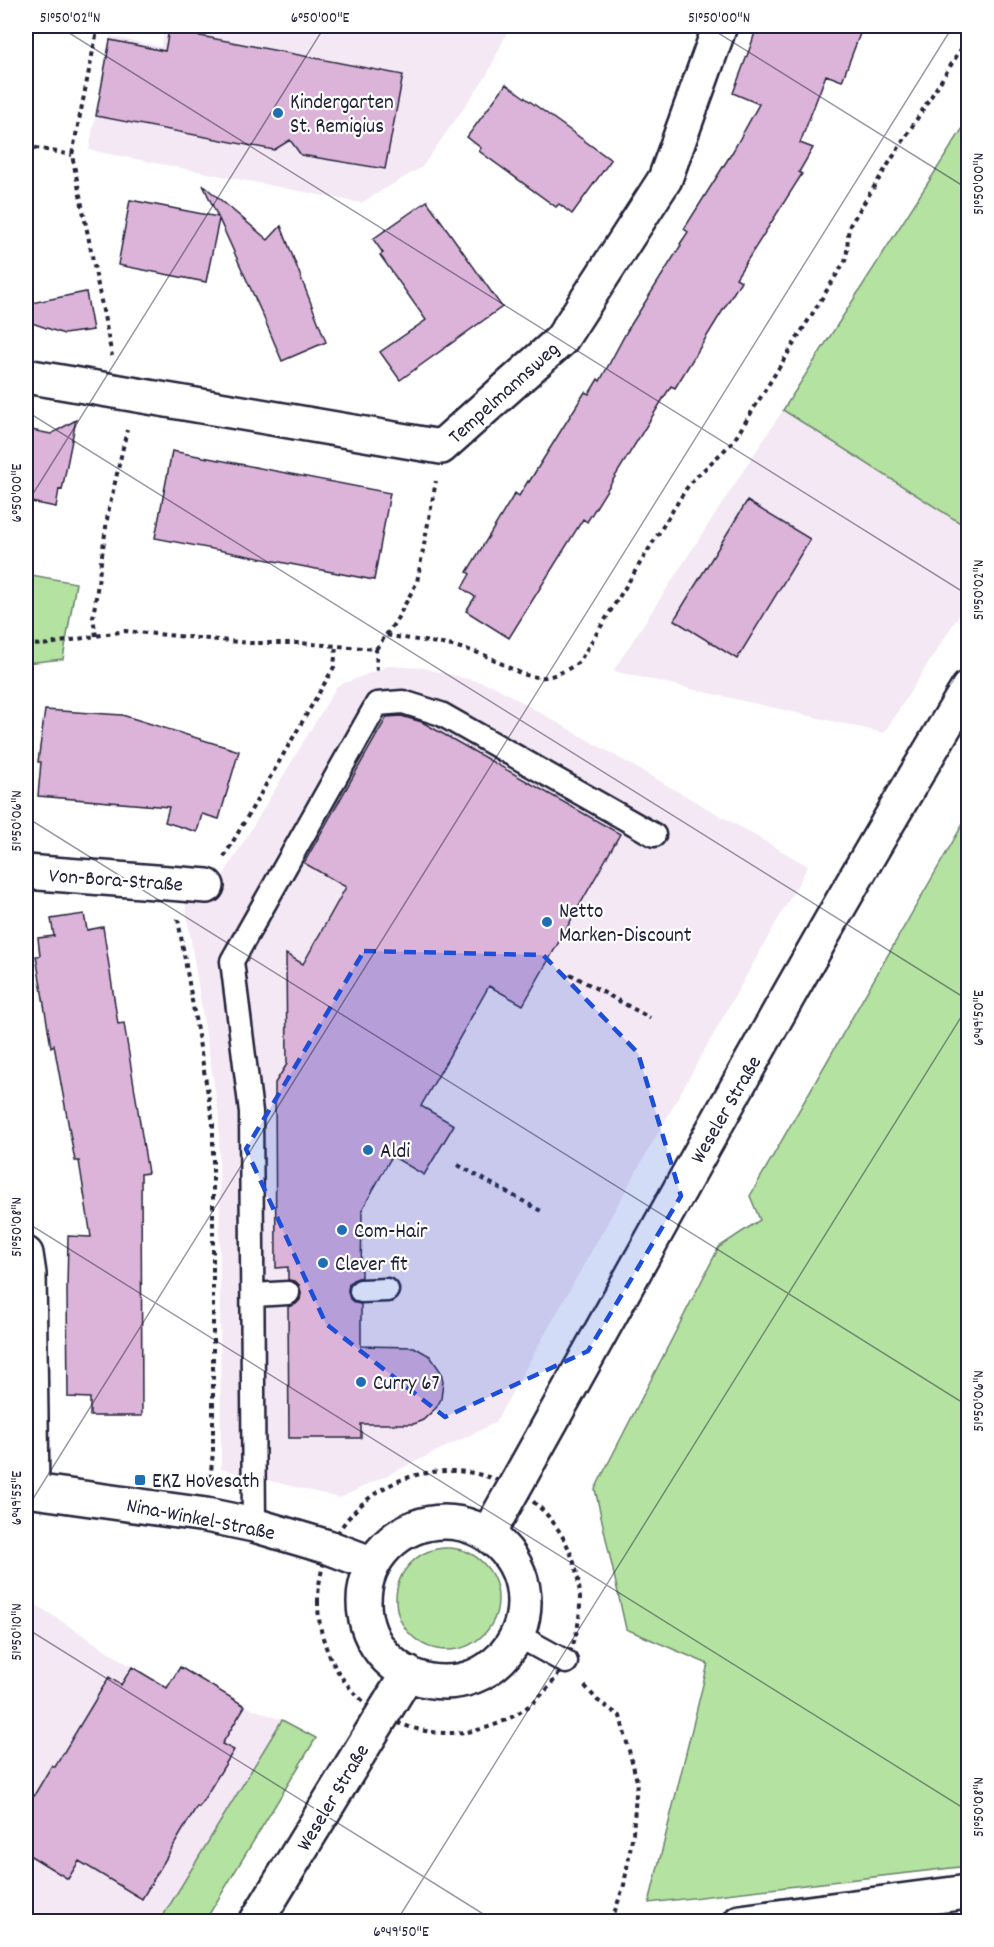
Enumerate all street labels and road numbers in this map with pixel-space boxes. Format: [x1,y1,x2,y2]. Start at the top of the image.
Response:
street label: Tempelmannsweg [443,336,567,452]
street label: Von-Bora-Straße [48,862,184,902]
street label: Weseler Straße [685,1051,771,1170]
street label: Nina-Winkel-Straße [124,1492,277,1550]
street label: Weseler Straße [291,1739,378,1858]

